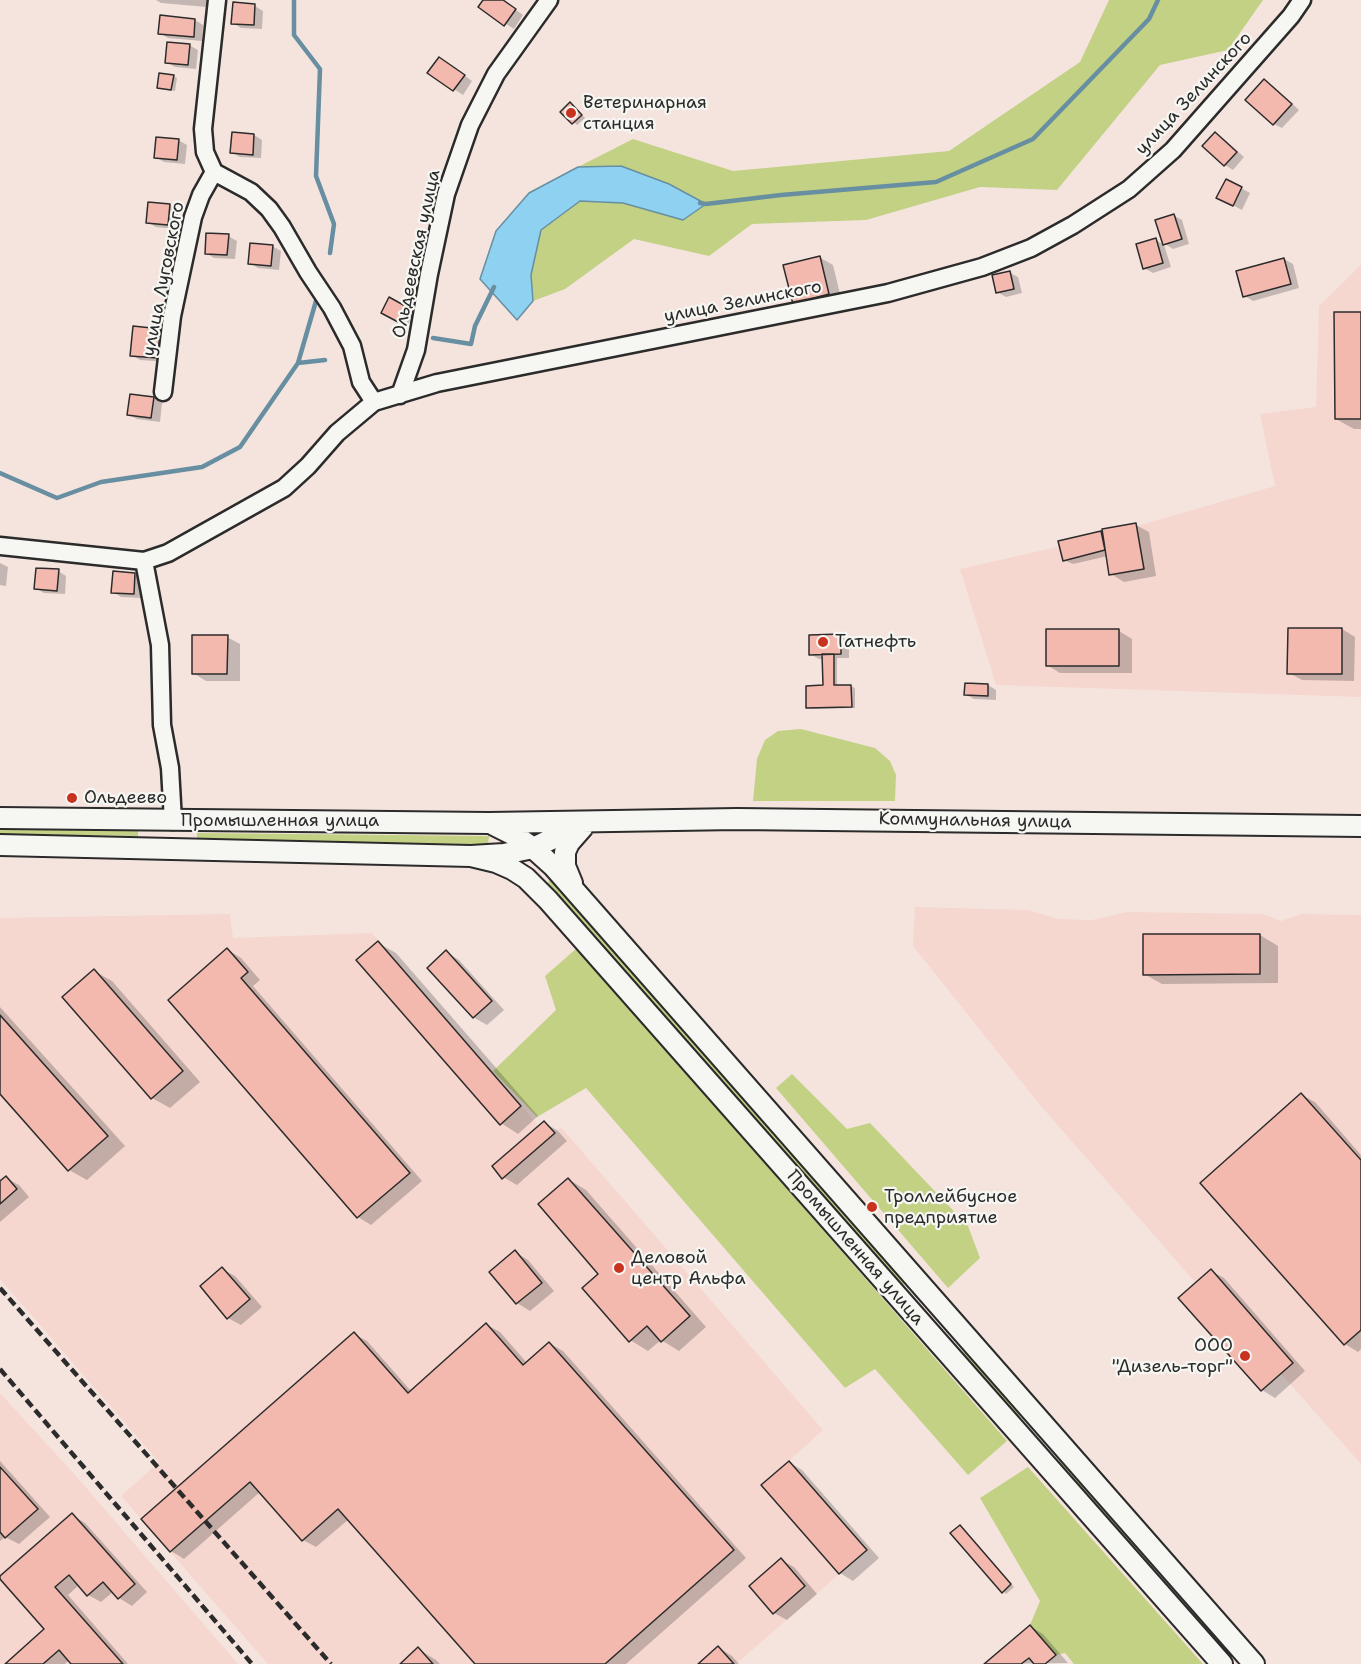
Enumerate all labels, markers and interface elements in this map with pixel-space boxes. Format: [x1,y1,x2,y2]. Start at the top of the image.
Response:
street label: улица Зелинского [1131,28,1257,160]
place label: Ветеринарная станция [583,92,707,134]
marker: Ветеринарная станция [564,106,578,120]
street label: Ольдеевская улица [389,168,445,340]
street label: улица Луговского [138,200,190,358]
street label: улица Зелинского [662,276,824,328]
place label: Татнефть [835,631,916,653]
marker: Татнефть [816,635,830,649]
place label: Ольдеево [84,787,167,809]
marker: Ольдеево [65,791,79,805]
street label: Коммунальная улица [878,809,1072,833]
street label: Промышленная улица [181,810,379,832]
street label: Промышленная улица [782,1166,928,1330]
place label: Троллейбусное предприятие [884,1186,1017,1228]
marker: Троллейбусное предприятие [865,1200,879,1214]
place label: Деловой центр Альфа [631,1247,746,1290]
marker: Деловой центр Альфа [612,1261,626,1275]
place label: ООО "Дизель-торг" [1112,1335,1233,1378]
marker: ООО "Дизель-торг" [1238,1349,1252,1363]

